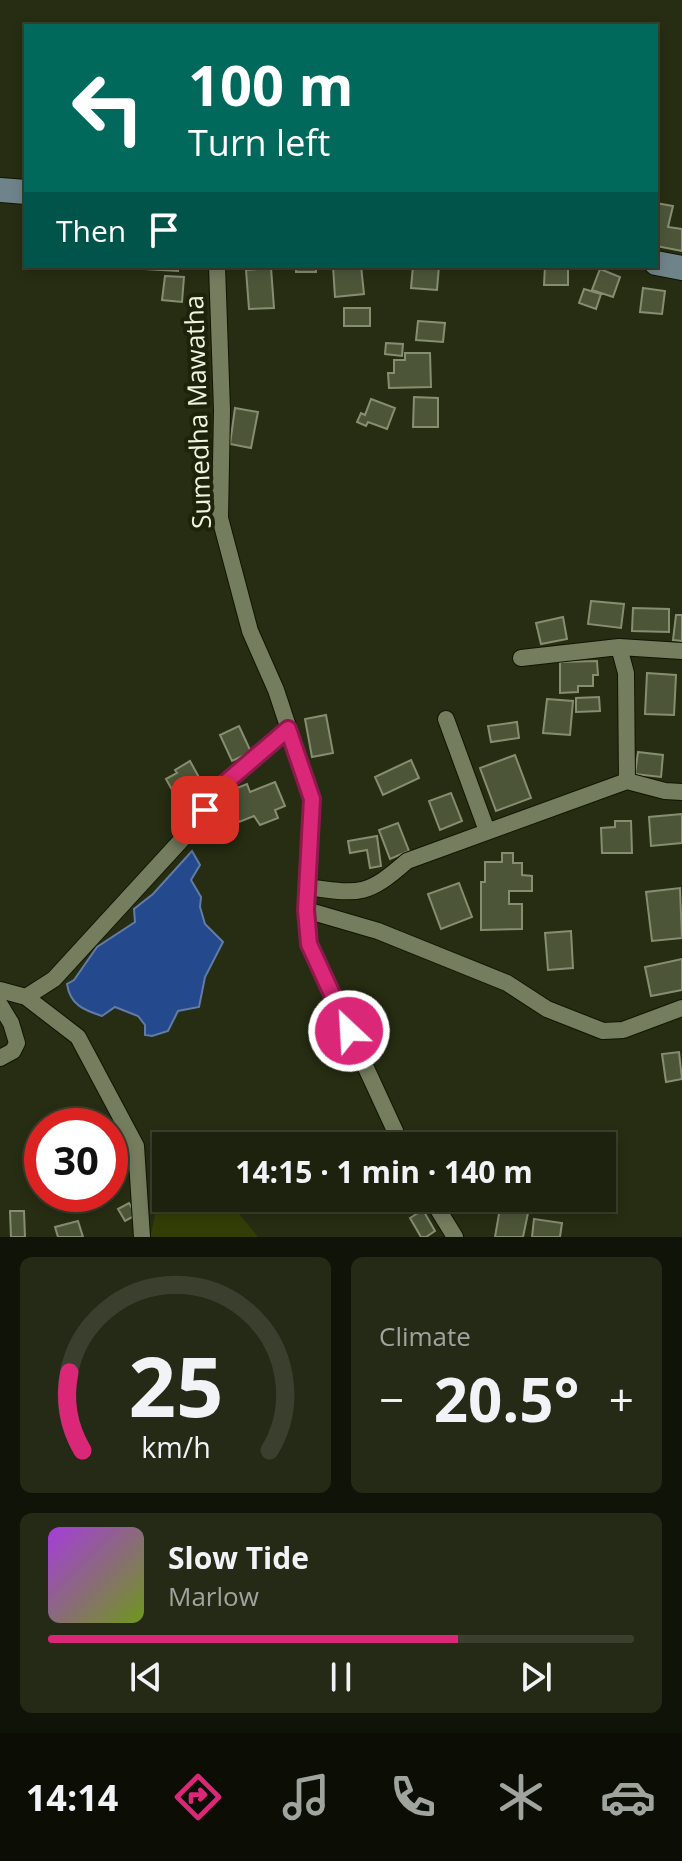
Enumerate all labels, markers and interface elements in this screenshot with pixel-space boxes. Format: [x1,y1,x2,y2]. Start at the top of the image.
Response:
text: 100 m [188,46,354,122]
icon: left [56,56,160,160]
text: Turn left [188,118,330,167]
icon: arrive [142,208,186,252]
text: Then [56,210,126,251]
street label: Sumedha Mawatha [175,294,219,530]
pin [171,776,239,844]
icon: arrive [183,788,227,832]
position arrow [307,989,391,1073]
speed limit sign: 30 [24,1108,128,1212]
text: 14:15 · 1 min · 140 m [235,1151,533,1192]
text: Climate [379,1318,471,1354]
text: 25 [128,1328,223,1441]
text: 20.5° [434,1358,579,1440]
text: − [379,1369,404,1429]
text: + [609,1369,634,1429]
text: km/h [141,1427,210,1466]
text: Slow Tide [168,1537,309,1578]
text: Marlow [168,1578,259,1614]
icon: previous [124,1655,168,1699]
icon: pause [319,1655,363,1699]
icon: next [514,1655,558,1699]
icon: directions [170,1769,226,1825]
icon: music [278,1769,334,1825]
icon: phone [385,1769,441,1825]
icon: climate [493,1769,549,1825]
icon: car [600,1769,656,1825]
text: 14:14 [26,1773,118,1822]

